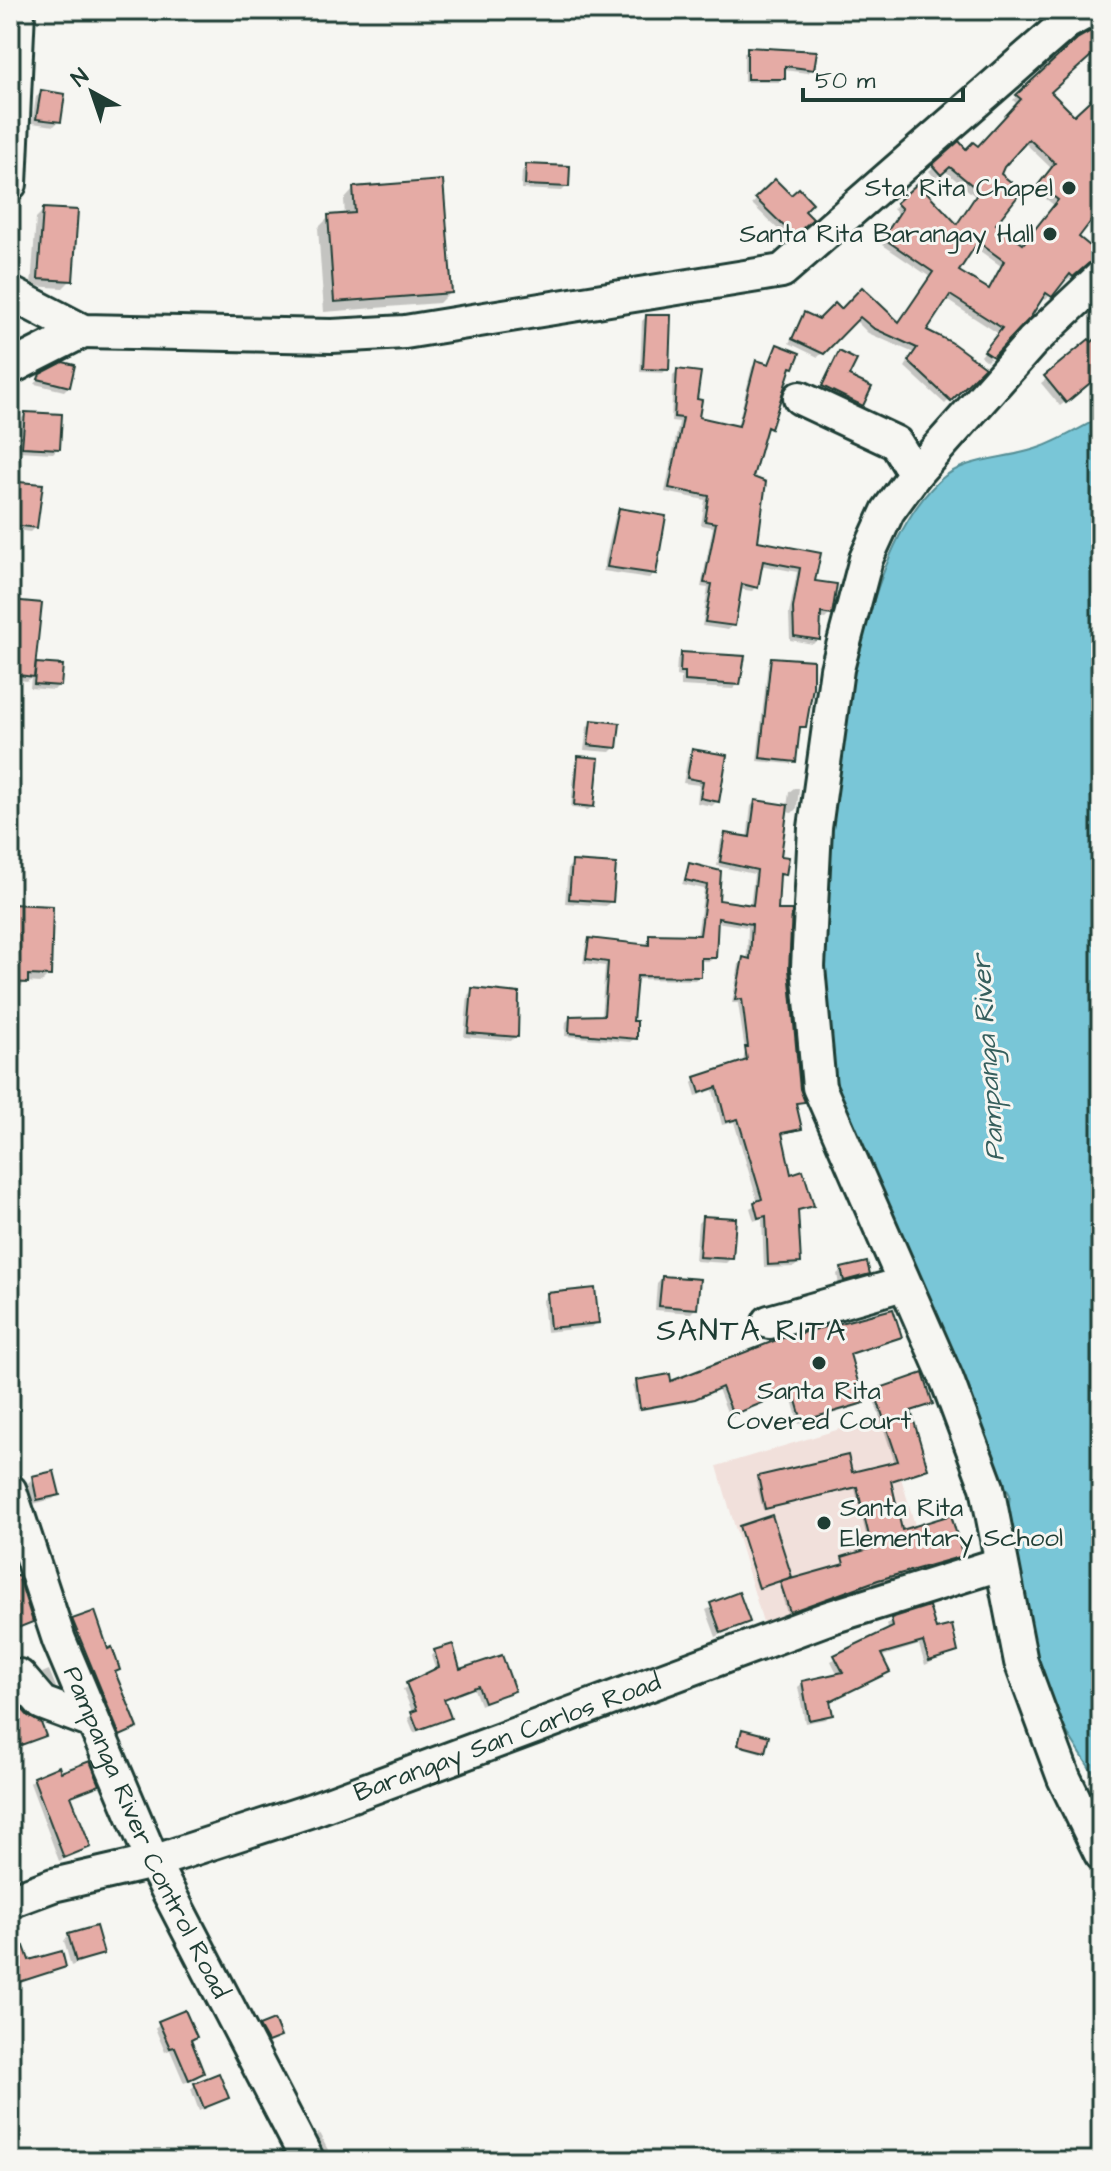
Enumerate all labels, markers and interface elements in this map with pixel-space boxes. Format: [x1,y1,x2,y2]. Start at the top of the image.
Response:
north arrow [52,52,132,132]
scale bar [803,52,963,102]
text: N [65,61,96,94]
text: 50 m [815,64,876,98]
place label: Sta. Rita Chapel [865,170,1053,206]
marker: Sta. Rita Chapel [1060,179,1078,197]
place label: Santa Rita Barangay Hall [740,216,1034,254]
marker: Santa Rita Barangay Hall [1041,225,1059,243]
water label: Pampanga River [961,951,1016,1163]
district label: SANTA RITA [656,1310,848,1352]
marker: Santa Rita Covered Court [810,1354,828,1372]
place label: Santa Rita Covered Court [727,1373,911,1439]
place label: Santa Rita Elementary School [840,1490,1063,1558]
marker: Santa Rita Elementary School [815,1514,833,1532]
street label: Pampanga River Control Road [54,1661,239,2005]
street label: Barangay San Carlos Road [349,1664,666,1811]

